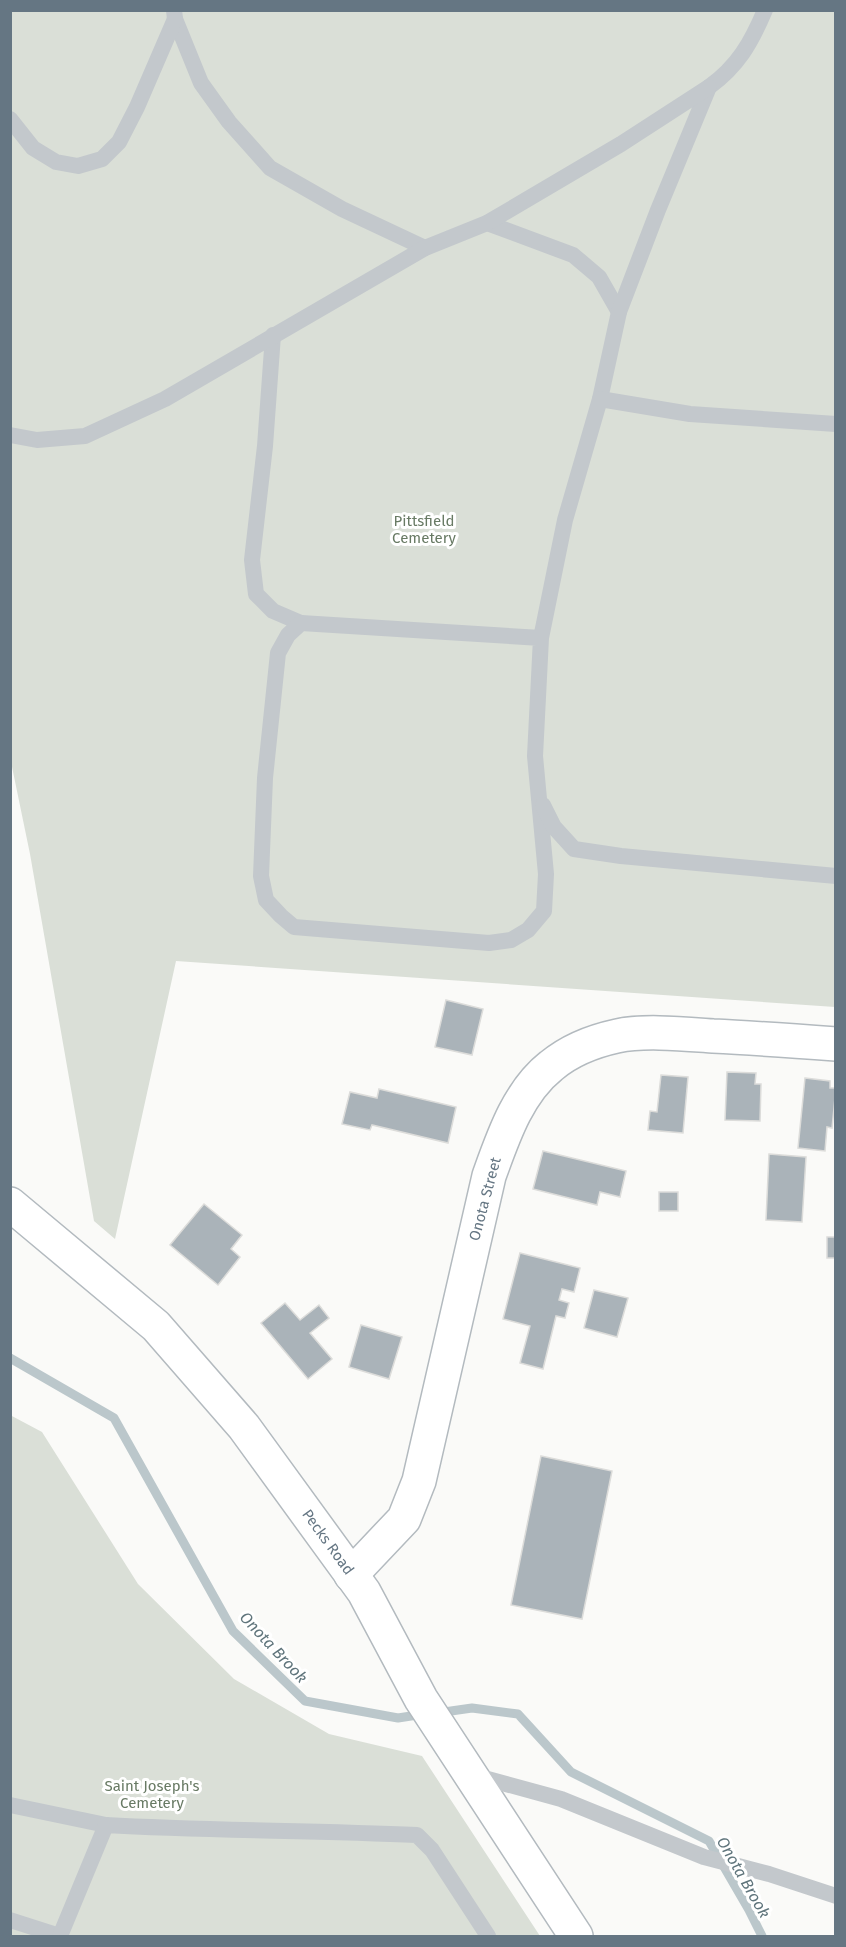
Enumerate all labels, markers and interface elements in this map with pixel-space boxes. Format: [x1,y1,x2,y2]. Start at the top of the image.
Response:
park label: Pittsfield Cemetery [392,512,457,547]
street label: Onota Street [465,1155,505,1243]
street label: Pecks Road [298,1506,358,1578]
water label: Onota Brook [236,1608,312,1687]
park label: Saint Joseph's Cemetery [105,1777,199,1812]
water label: Onota Brook [713,1833,775,1921]

